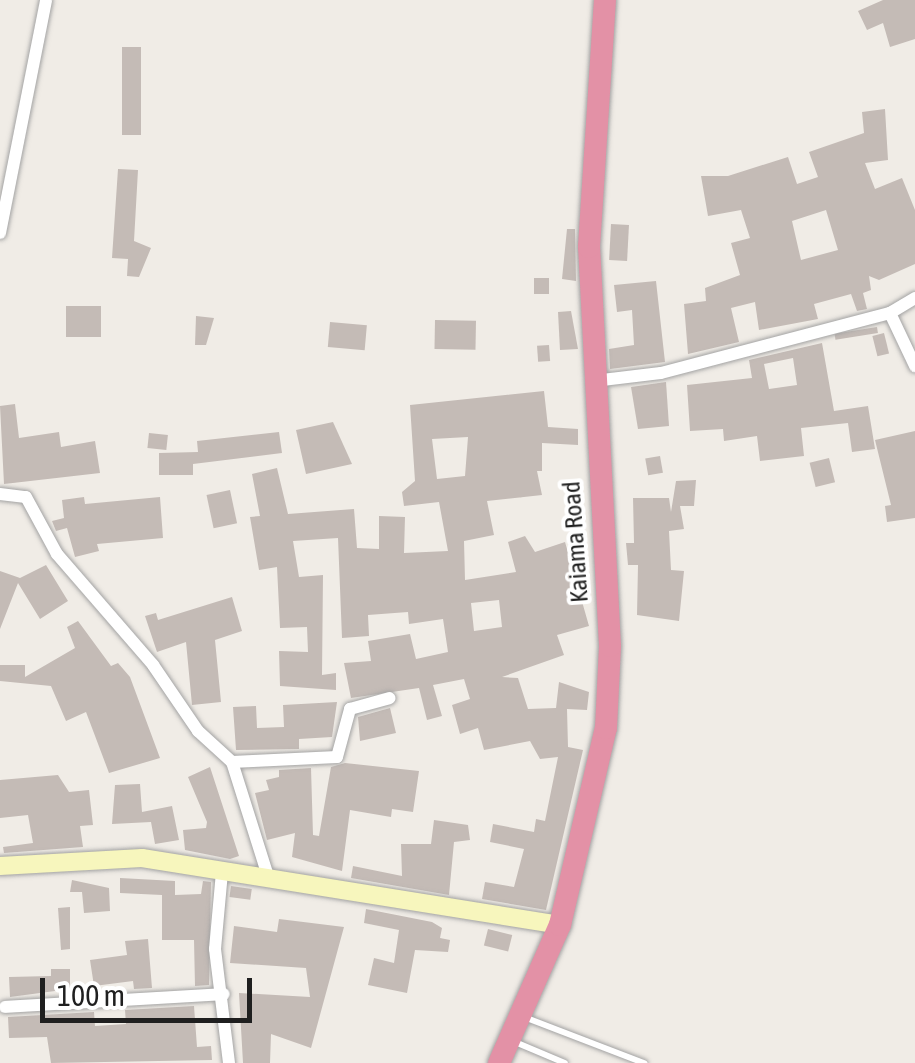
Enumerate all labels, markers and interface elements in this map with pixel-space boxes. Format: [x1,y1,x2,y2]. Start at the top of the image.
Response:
street label: Kaiama Road [556,480,594,604]
scale bar [45,958,258,1020]
text: 100 m [57,978,125,1012]

